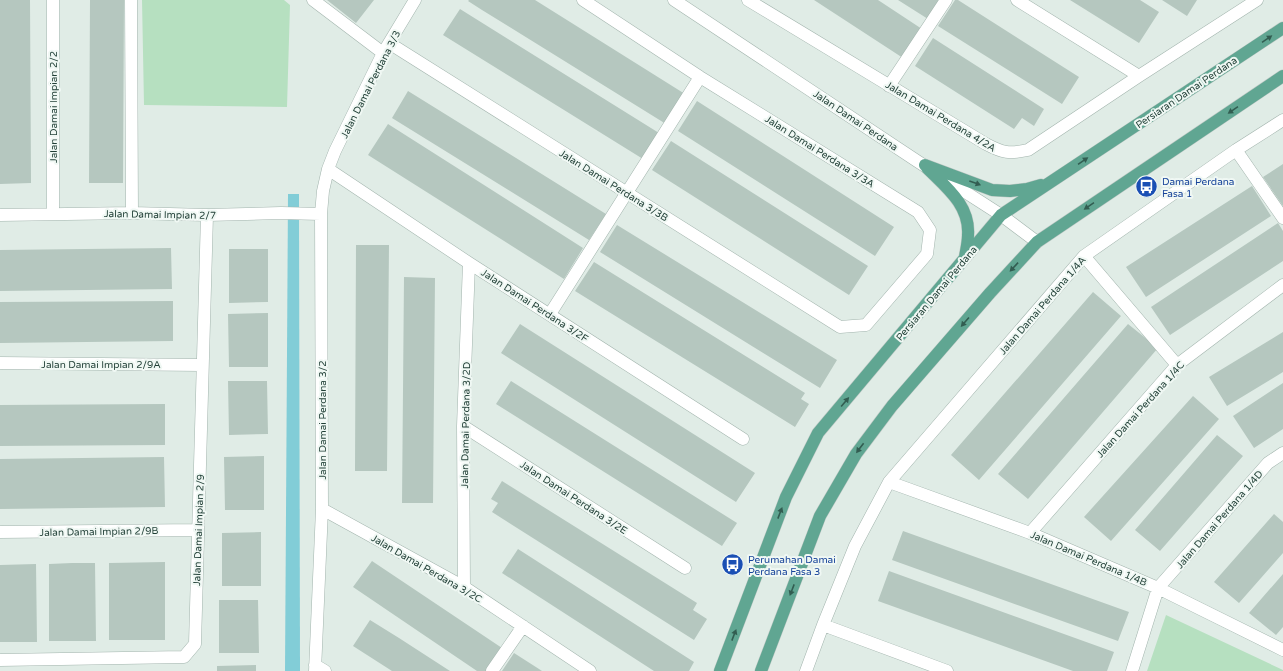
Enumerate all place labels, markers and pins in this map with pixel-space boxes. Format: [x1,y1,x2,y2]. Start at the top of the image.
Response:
bus stop icon: Damai Perdana Fasa 1 [1134,174,1160,200]
place label: Damai Perdana Fasa 1 [1162,176,1234,200]
bus stop icon: Perumahan Damai Perdana Fasa 3 [720,552,746,578]
place label: Perumahan Damai Perdana Fasa 3 [748,554,836,578]

